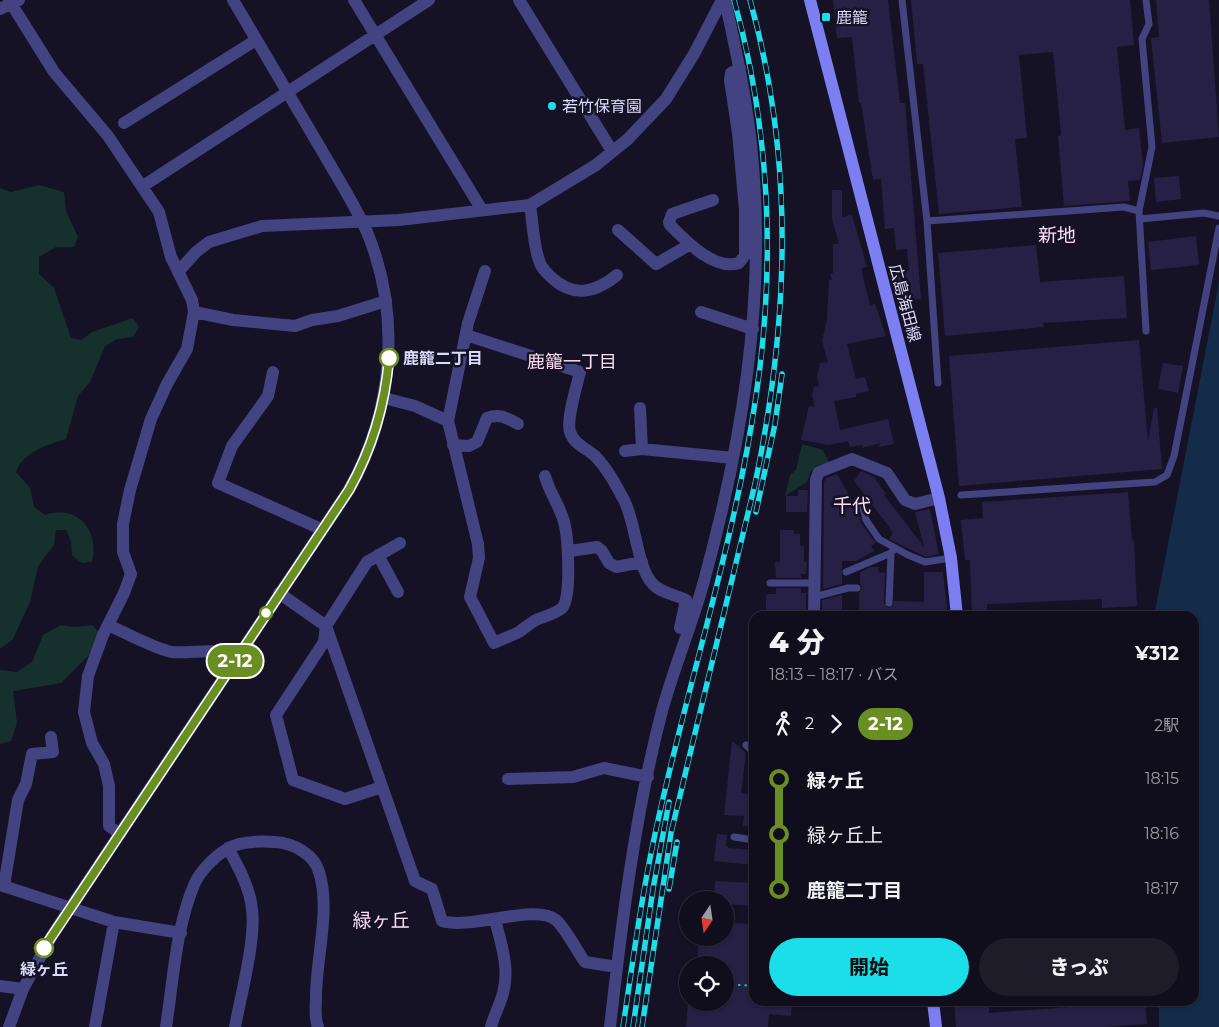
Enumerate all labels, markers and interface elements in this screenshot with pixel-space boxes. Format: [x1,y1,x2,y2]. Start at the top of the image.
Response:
place label: 鹿籠 [836,8,868,27]
marker: 鹿籠 [820,11,832,23]
place label: 若竹保育園 [562,97,642,116]
marker: 若竹保育園 [546,100,558,112]
district label: 新地 [1038,224,1076,247]
street label: 広島海田線 [885,262,925,344]
marker: 鹿籠二丁目 [379,348,399,368]
place label: 鹿籠二丁目 [403,349,483,368]
district label: 鹿籠一丁目 [527,351,617,373]
district label: 千代 [833,494,871,517]
unlabelled marker [259,606,273,620]
text: 4 分 [769,625,825,659]
text: ¥312 [1135,642,1179,665]
line badge: 2-12 [200,645,270,677]
text: 2-12 [218,650,252,672]
text: 18:13 – 18:17 · バス [769,665,899,684]
icon: walk [769,710,797,738]
icon: forward [822,710,850,738]
text: 2-12 [868,713,903,735]
text: 2 [805,714,814,733]
text: 2駅 [1154,716,1179,735]
text: 緑ヶ丘 [807,769,864,792]
text: 18:15 [1145,769,1179,788]
text: 緑ヶ丘上 [807,824,883,847]
text: 18:16 [1144,824,1179,843]
text: 鹿籠二丁目 [807,879,902,902]
text: 18:17 [1144,879,1179,898]
north arrow [679,891,734,946]
map controls [679,891,734,1011]
district label: 緑ヶ丘 [352,909,410,932]
marker: 緑ヶ丘 [34,938,54,958]
button: 開始 [769,938,969,996]
button: きっぷ [979,938,1179,996]
button: locate [679,956,734,1011]
place label: 緑ヶ丘 [20,960,68,979]

